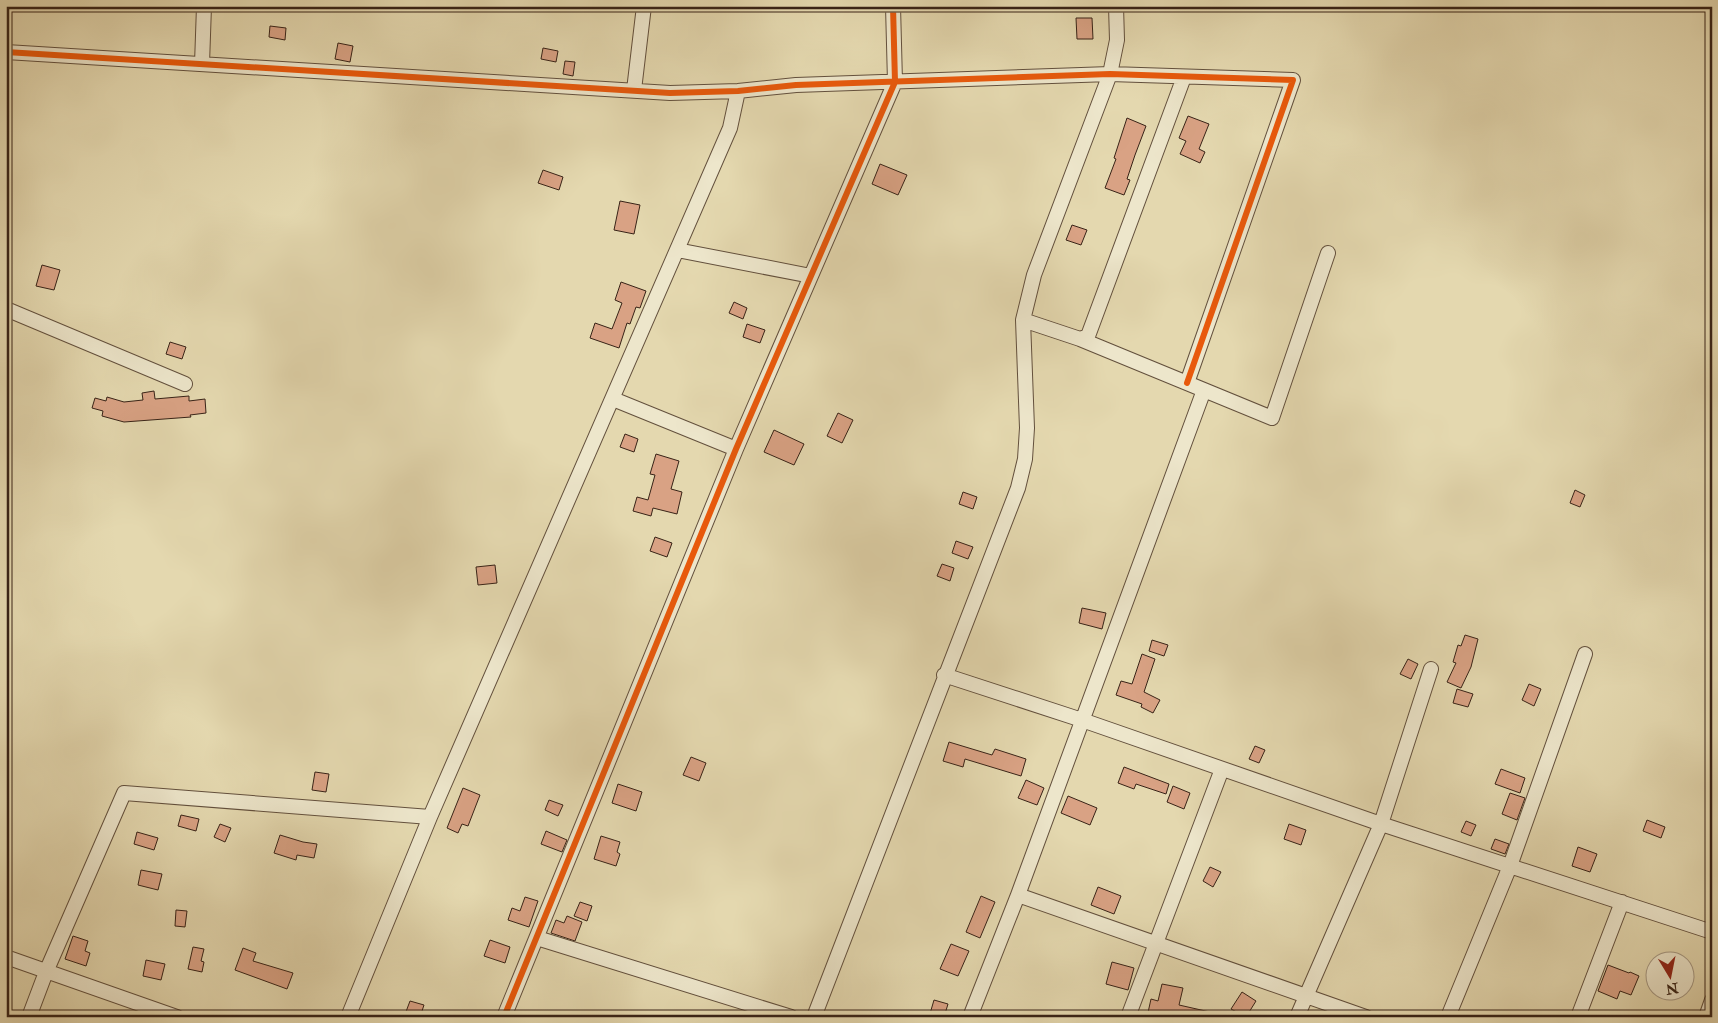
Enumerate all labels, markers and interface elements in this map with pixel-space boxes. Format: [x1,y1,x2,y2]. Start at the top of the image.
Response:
north arrow [1646,950,1696,1000]
text: N [1664,979,1681,998]

